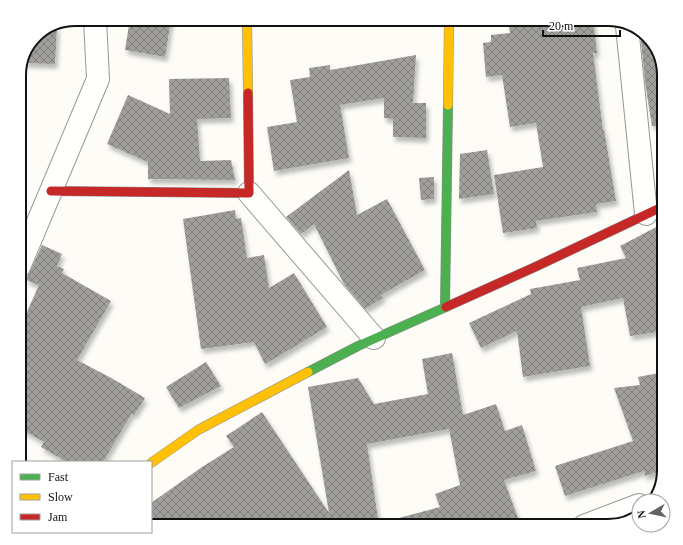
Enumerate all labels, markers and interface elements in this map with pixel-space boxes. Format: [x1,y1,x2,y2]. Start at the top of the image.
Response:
scale bar [543,12,620,38]
text: 20 m [549,19,574,33]
legend [12,461,152,533]
text: Fast [48,470,69,484]
text: Slow [48,490,73,504]
north arrow [631,493,671,533]
text: Jam [48,510,68,524]
text: N [635,510,648,519]

